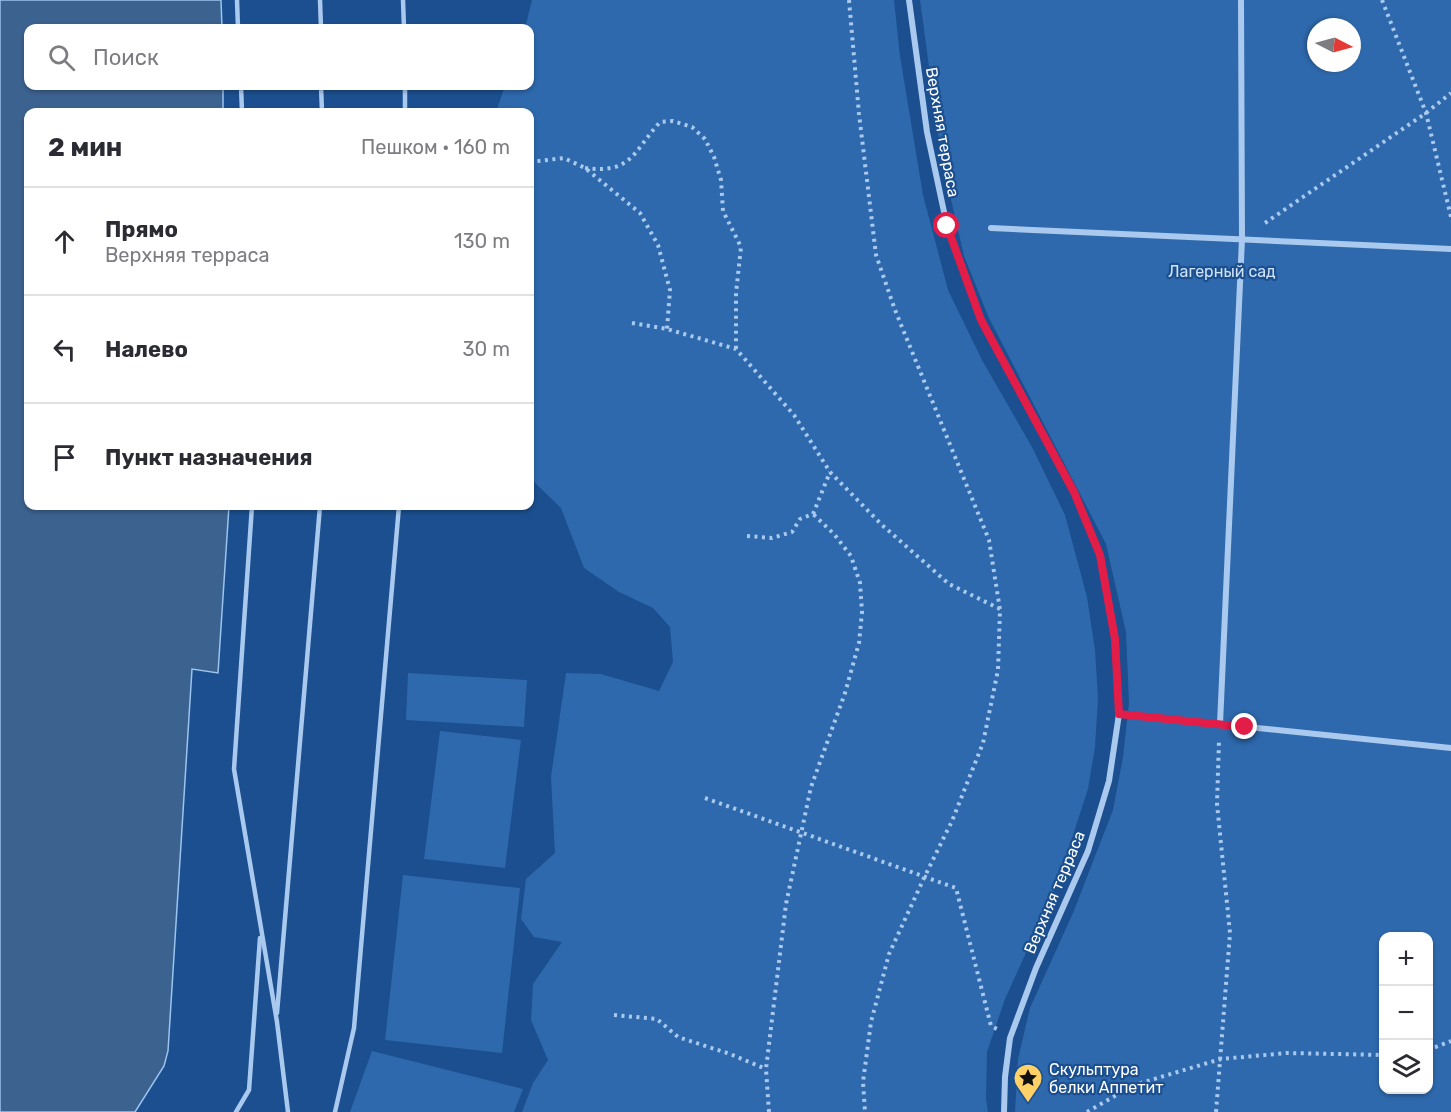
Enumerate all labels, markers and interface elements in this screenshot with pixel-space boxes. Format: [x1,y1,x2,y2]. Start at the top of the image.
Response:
north arrow [1307,18,1361,72]
search box [24,24,534,90]
icon: search [45,41,78,74]
text: Поиск [93,44,159,71]
street label: Верхняя терраса [922,66,963,199]
text: 2 мин [48,132,122,163]
text: Пешком · 160 m [361,135,510,159]
route start [933,212,959,238]
text: Прямо [105,216,178,243]
icon: ahead [48,225,81,258]
text: 130 m [454,229,510,253]
text: Верхняя терраса [105,243,270,267]
park label: Лагерный сад [1168,262,1276,281]
icon: left [48,333,81,366]
text: Налево [105,336,188,363]
text: 30 m [463,337,510,361]
icon: arrive [48,441,81,474]
text: Пункт назначения [105,444,313,471]
route end [1231,713,1257,739]
street label: Верхняя терраса [1020,828,1089,956]
map controls [1379,932,1433,1094]
button: + [1379,932,1433,986]
button: − [1379,986,1433,1040]
button: layers [1379,1040,1433,1094]
place label: Скульптура белки Аппетит [1049,1060,1163,1097]
place icon: Скульптура белки Аппетит [1012,1062,1044,1104]

